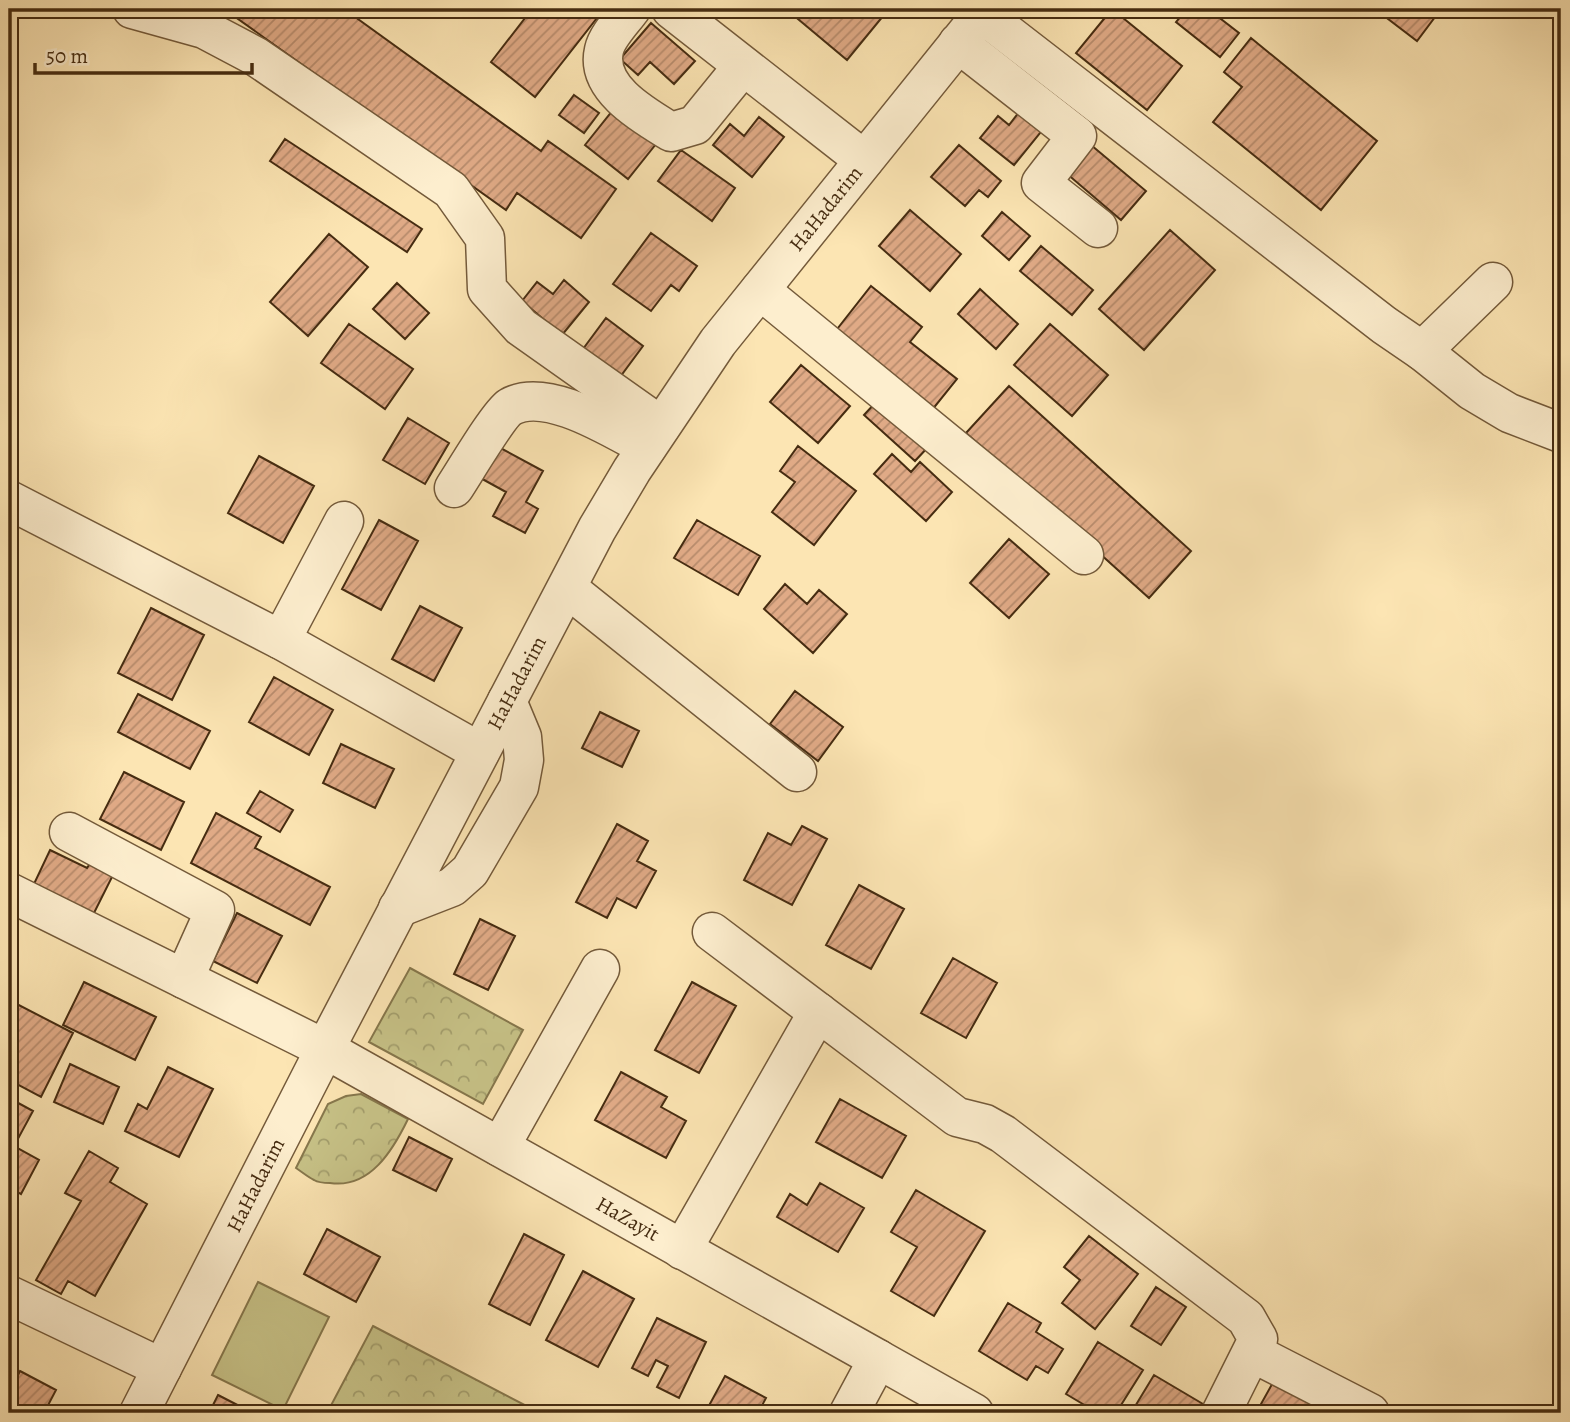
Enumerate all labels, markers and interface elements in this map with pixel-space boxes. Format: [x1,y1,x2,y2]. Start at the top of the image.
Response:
scale bar [35,32,252,76]
text: 50 m [46,42,88,70]
street label: HaHadarim [783,160,869,257]
street label: HaHadarim [480,631,553,735]
street label: HaHadarim [220,1133,291,1237]
street label: HaZayit [591,1190,665,1248]

